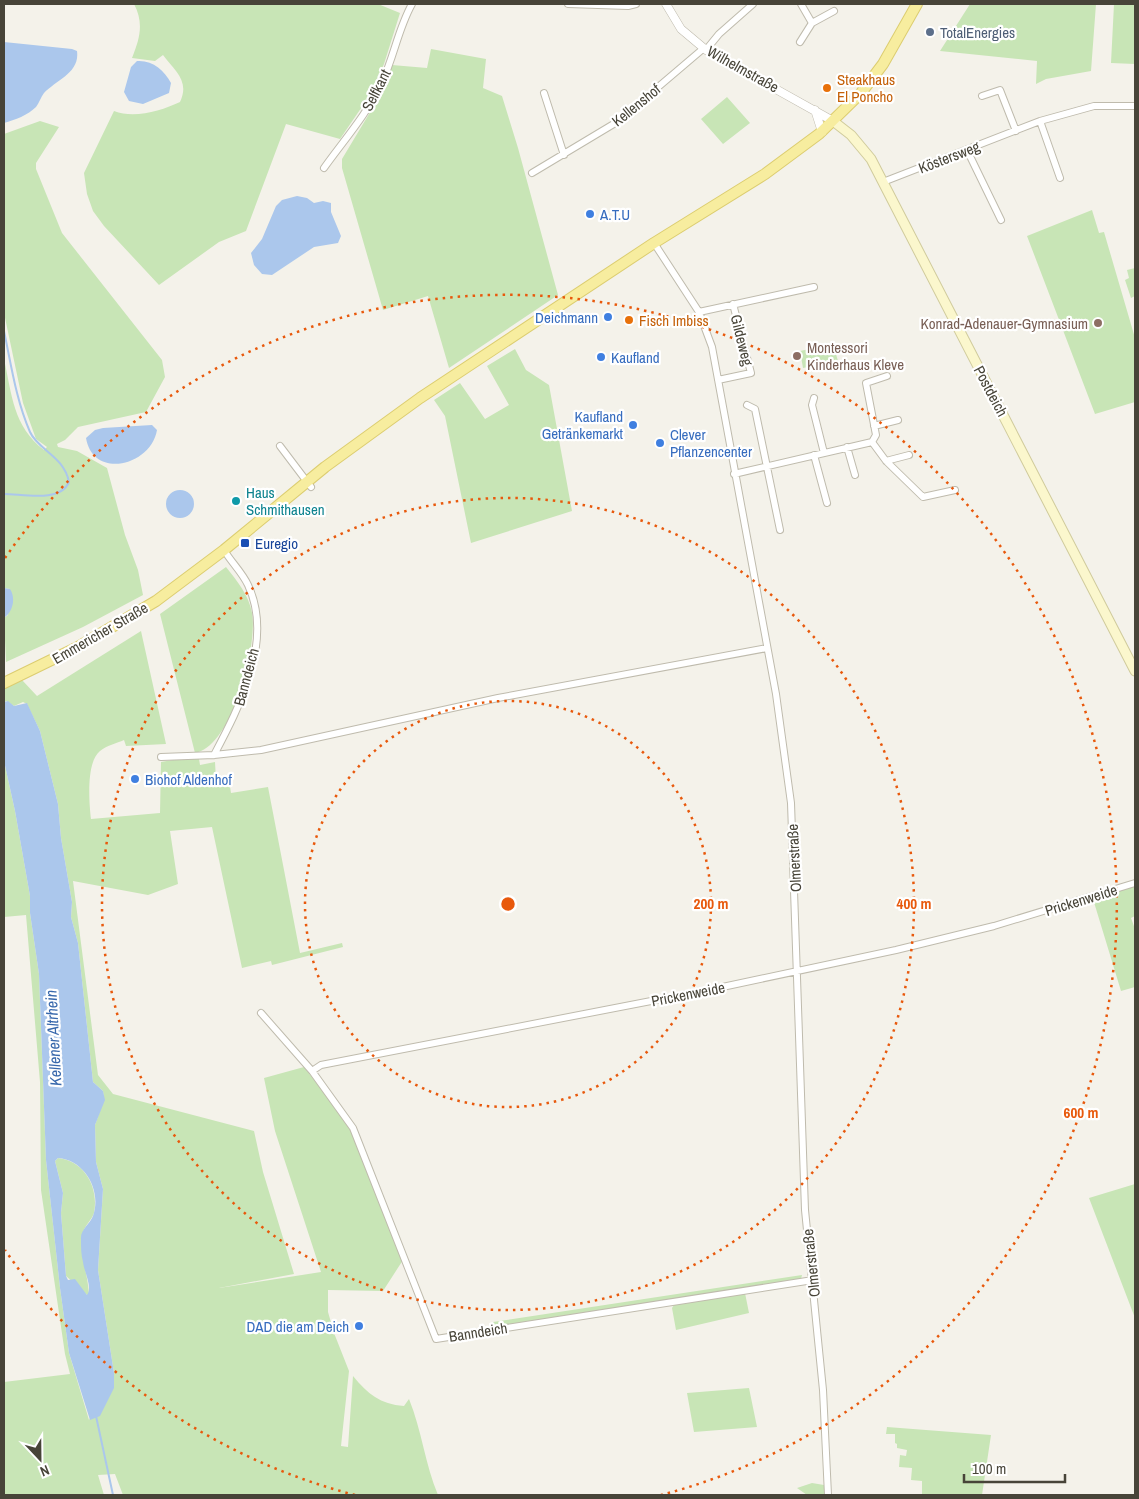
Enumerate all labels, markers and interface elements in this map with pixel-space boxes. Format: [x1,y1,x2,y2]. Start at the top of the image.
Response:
place label: TotalEnergies [940,22,1015,43]
marker: TotalEnergies [924,26,936,38]
street label: Wilhelmstraße [703,41,783,97]
street label: Selfkant [357,65,396,115]
place label: Steakhaus El Poncho [837,69,895,107]
street label: Kellenshof [607,78,665,131]
marker: Steakhaus El Poncho [821,82,833,94]
street label: Köstersweg [915,136,983,178]
place label: A.T.U [599,204,630,225]
marker: A.T.U [584,208,596,220]
place label: Deichmann [535,307,598,328]
place label: Fisch Imbiss [639,310,709,331]
marker: Deichmann [602,311,614,323]
street label: Gildeweg [726,312,759,368]
place label: Konrad-Adenauer-Gymnasium [921,313,1088,334]
marker: Fisch Imbiss [623,314,635,326]
marker: Konrad-Adenauer-Gymnasium [1092,317,1104,329]
place label: Montessori Kinderhaus Kleve [807,337,904,375]
place label: Kaufland [611,347,660,368]
marker: Montessori Kinderhaus Kleve [791,350,803,362]
marker: Kaufland [595,351,607,363]
street label: Postdeich [969,362,1013,420]
place label: Kaufland Getränkemarkt [542,406,624,444]
marker: Kaufland Getränkemarkt [627,419,639,431]
place label: Clever Pflanzencenter [670,424,752,462]
marker: Clever Pflanzencenter [654,437,666,449]
place label: Haus Schmithausen [246,482,325,520]
marker: Haus Schmithausen [230,495,242,507]
place label: Euregio [255,533,298,554]
marker: Euregio [239,537,251,549]
street label: Emmericher Straße [48,597,152,669]
street label: Banndeich [228,646,264,708]
place label: Biohof Aldenhof [145,769,232,790]
marker: Biohof Aldenhof [129,773,141,785]
street label: Olmerstraße [782,823,806,893]
street label: Prickenweide [1042,879,1120,921]
text: 200 m [694,893,728,914]
text: 400 m [897,893,931,914]
centre of rings [499,895,517,913]
street label: Prickenweide [649,977,727,1011]
water label: Kellener Altrhein [39,989,67,1087]
text: 600 m [1064,1102,1098,1123]
street label: Olmerstraße [797,1228,825,1298]
place label: DAD die am Deich [246,1316,349,1337]
street label: Banndeich [447,1317,509,1347]
marker: DAD die am Deich [353,1320,365,1332]
north arrow [15,1434,65,1484]
scale bar [964,1452,1065,1484]
text: 100 m [972,1458,1006,1479]
text: N [38,1461,52,1481]

